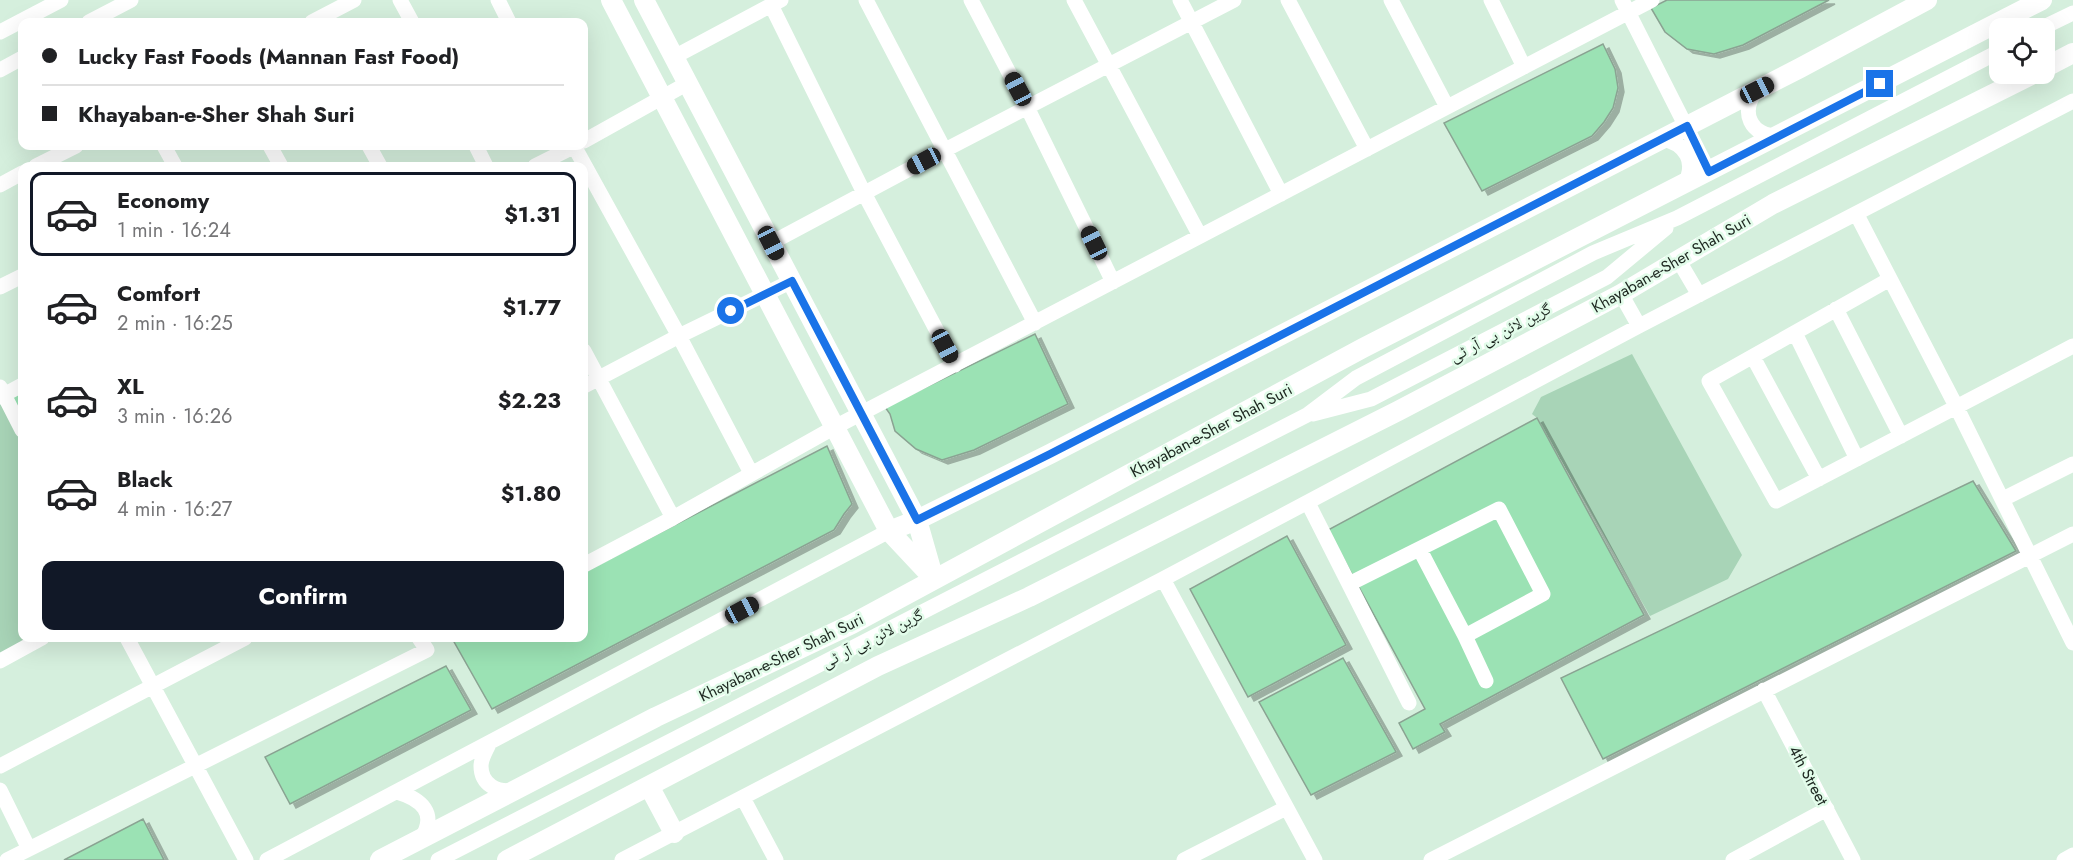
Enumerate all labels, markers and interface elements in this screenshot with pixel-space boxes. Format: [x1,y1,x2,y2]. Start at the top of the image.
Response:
map controls [1989,18,2055,84]
button: locate [1989,18,2055,84]
text: Lucky Fast Foods (Mannan Fast Food) [78,40,459,72]
car [1002,69,1034,109]
route end [1866,70,1893,97]
car [1737,74,1777,106]
text: Khayaban-e-Sher Shah Suri [78,98,355,130]
car [904,145,944,177]
text: Economy [117,184,209,216]
icon: car [45,187,99,241]
text: $1.31 [504,198,561,230]
street label: Khayaban-e-Sher Shah Suri [1587,208,1755,319]
text: 1 min · 16:24 [117,216,231,245]
car [755,223,787,263]
car [1078,223,1110,263]
text: Comfort [117,277,200,309]
icon: car [45,280,99,334]
text: $1.77 [503,291,561,323]
route start [717,297,744,324]
street label: گرین لائن بی آر ٹی [1446,297,1555,368]
text: 2 min · 16:25 [117,309,233,338]
car [929,326,961,366]
text: XL [117,370,144,402]
icon: car [45,373,99,427]
street label: Khayaban-e-Sher Shah Suri [1126,378,1296,483]
text: $2.23 [498,384,561,416]
text: 3 min · 16:26 [117,402,233,431]
text: Black [117,463,173,495]
icon: car [45,466,99,520]
text: $1.80 [501,477,561,509]
text: 4 min · 16:27 [117,495,232,524]
button: Confirm [42,561,564,630]
car [722,594,762,626]
street label: گرین لائن بی آر ٹی [818,603,927,674]
street label: Khayaban-e-Sher Shah Suri [695,608,867,707]
street label: 4th Street [1783,741,1834,809]

